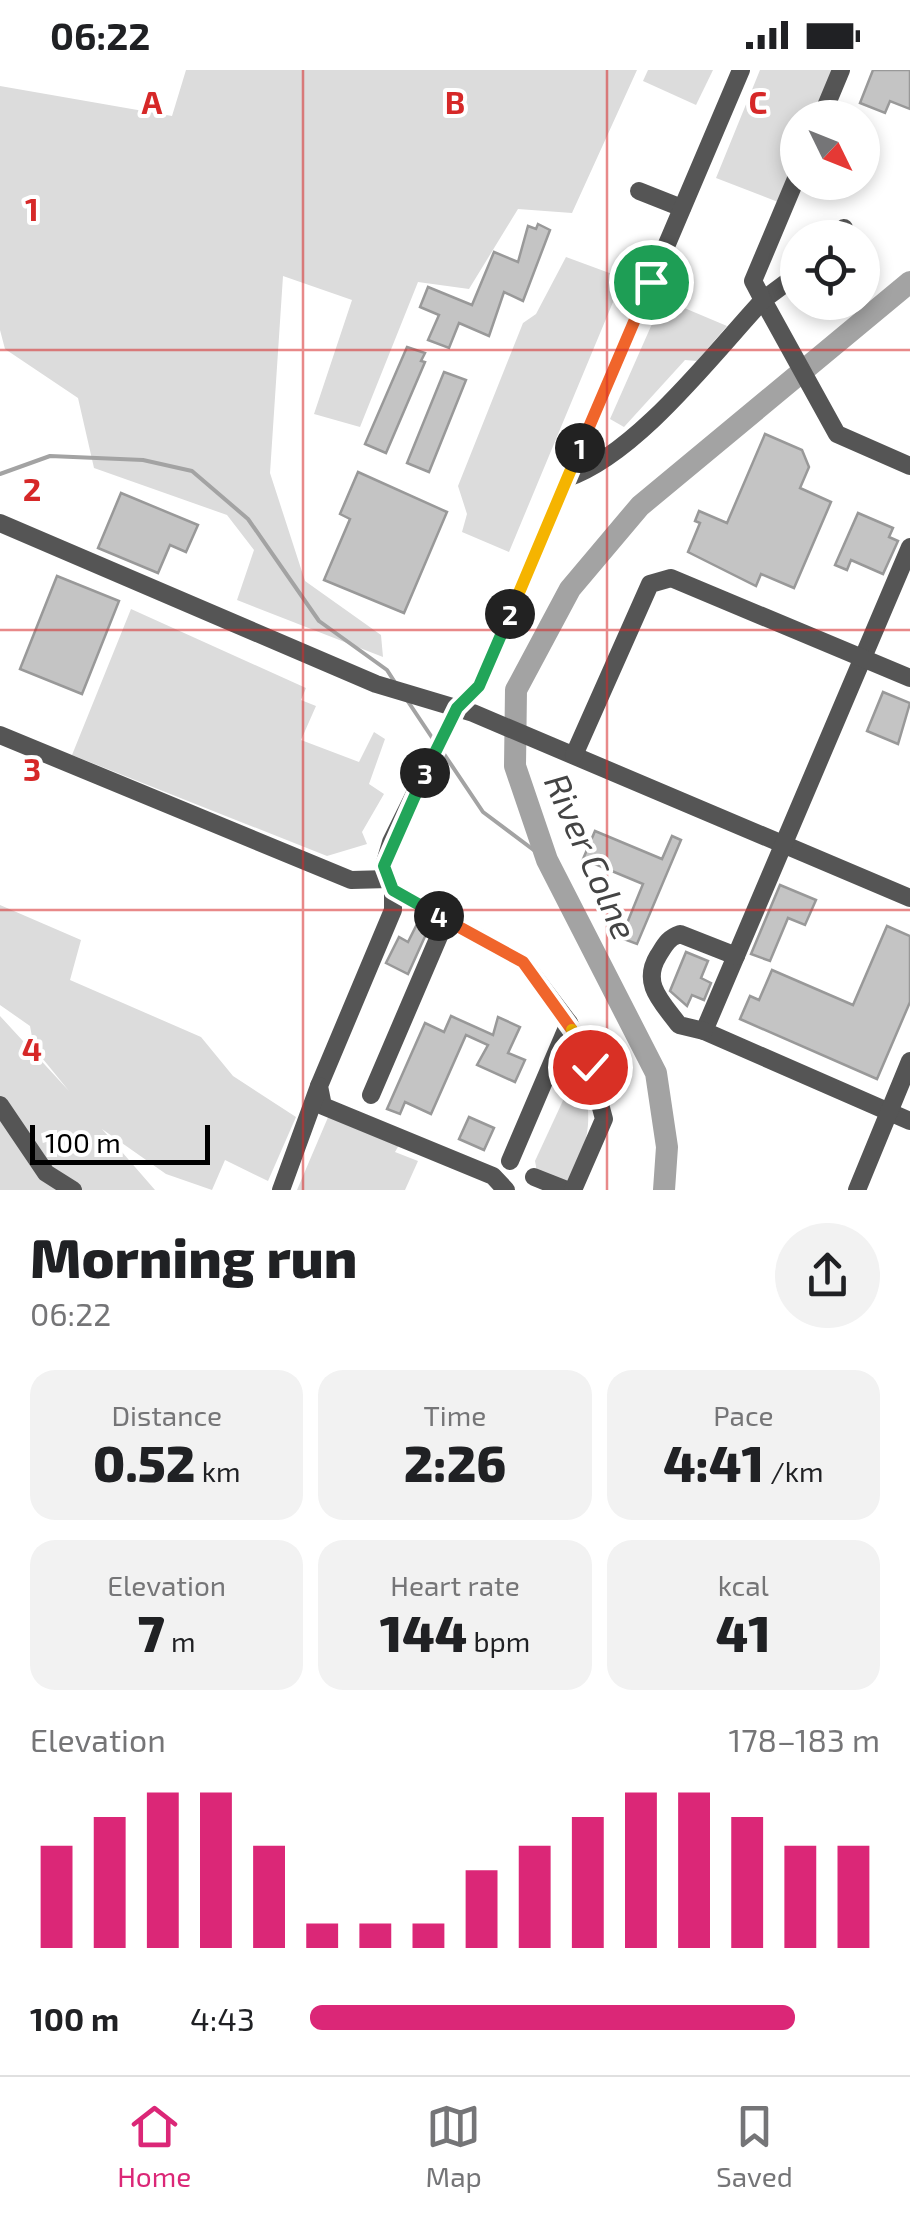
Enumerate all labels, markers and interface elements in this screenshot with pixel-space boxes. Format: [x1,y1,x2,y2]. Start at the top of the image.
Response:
text: 06:22 [50,12,150,58]
text: A [142,82,163,120]
text: B [445,82,465,120]
text: C [749,82,767,120]
north arrow [780,100,880,200]
map controls [780,100,880,320]
text: 1 [25,189,39,227]
button: locate [780,220,880,320]
pin [609,240,694,325]
icon: arrive [624,255,679,310]
pin: 1 [555,423,605,473]
text: 1 [574,431,586,465]
text: 2 [23,469,41,507]
pin: 2 [485,589,535,639]
text: 2 [502,597,518,631]
pin: 3 [400,748,450,798]
text: 3 [23,749,41,787]
text: 3 [417,756,433,790]
water label: River Colne [537,766,647,946]
pin: 4 [414,891,464,941]
text: 4 [430,899,448,933]
pin [548,1025,633,1110]
text: 4 [22,1029,42,1067]
icon: check [563,1040,618,1095]
scale bar [30,1120,210,1164]
text: 100 m [45,1125,121,1159]
text: Morning run [30,1223,358,1289]
button: share [775,1223,880,1328]
text: 06:22 [30,1294,111,1332]
text: Distance [111,1398,222,1432]
text: Time [424,1398,486,1432]
text: Pace [713,1398,773,1432]
text: 0.52 [93,1432,195,1492]
text: 2:26 [404,1432,506,1492]
text: 4:41 [663,1432,764,1492]
text: km [195,1454,240,1488]
text: /km [764,1454,824,1488]
text: Elevation [107,1568,226,1602]
text: Heart rate [390,1568,520,1602]
text: kcal [718,1568,769,1602]
text: 7 [138,1602,165,1662]
text: 144 [380,1602,467,1662]
text: 41 [716,1602,771,1662]
text: m [165,1624,195,1658]
text: bpm [467,1624,530,1658]
text: Elevation [30,1720,166,1758]
text: 178–183 m [728,1720,880,1758]
text: 100 m [30,1999,119,2037]
text: 4:43 [190,1999,255,2037]
tab: Home [117,2099,191,2193]
tab: Map [426,2099,482,2193]
tab: Saved [716,2099,793,2193]

